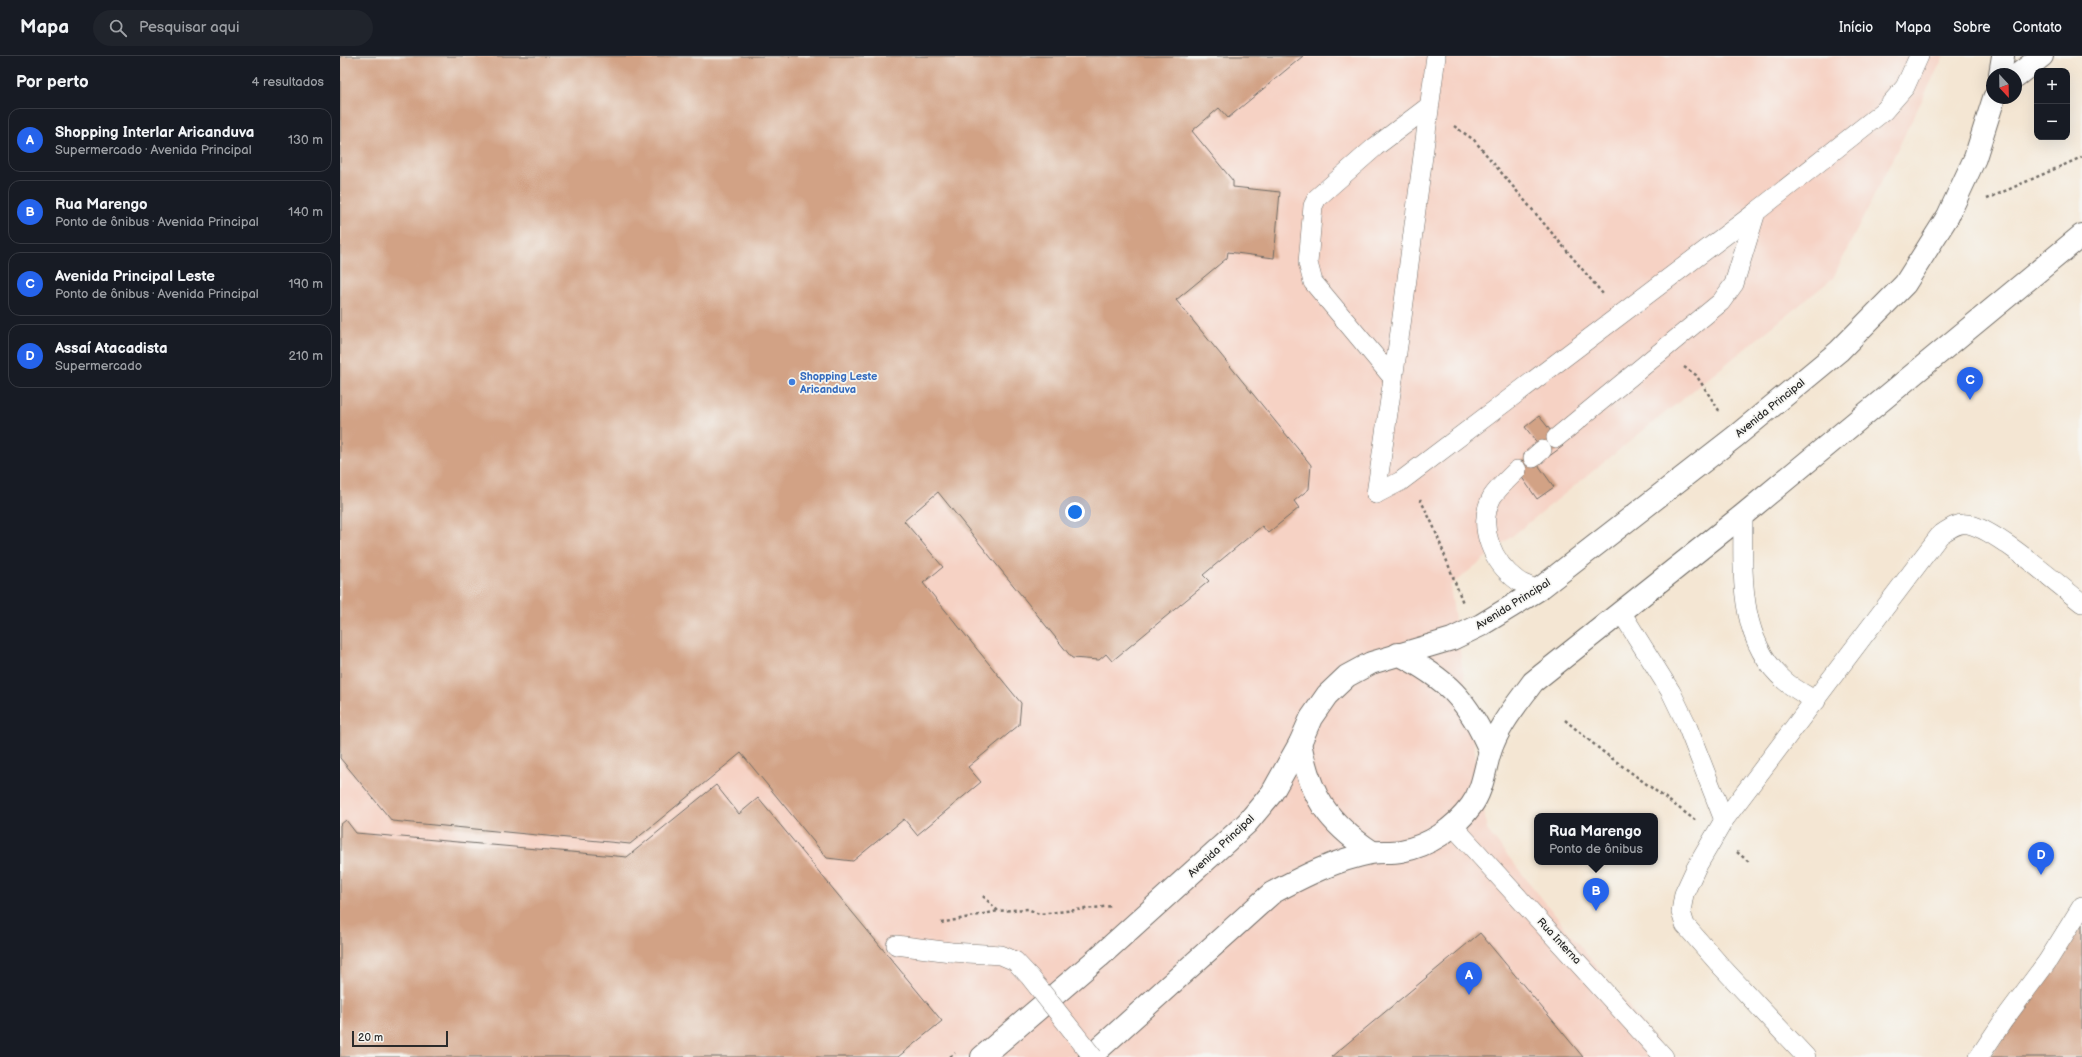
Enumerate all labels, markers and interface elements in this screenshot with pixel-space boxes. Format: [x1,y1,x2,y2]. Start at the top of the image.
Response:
search box [93,10,373,46]
text: Mapa [20,16,69,39]
icon: search [107,17,129,39]
text: Pesquisar aqui [139,18,239,37]
text: Início [1839,19,1873,36]
text: Mapa [1895,19,1931,36]
text: Sobre [1953,19,1991,36]
text: Contato [2013,19,2062,36]
north arrow [1986,68,2022,104]
map controls [2034,68,2070,140]
button: + [2034,68,2070,104]
text: Por perto [16,72,89,92]
text: 4 resultados [252,74,324,90]
button: − [2034,104,2070,140]
text: Shopping Interlar Aricanduva [55,123,254,142]
text: A [26,132,34,148]
text: 130 m [288,132,323,148]
text: Supermercado · Avenida Principal [55,142,252,158]
text: Rua Marengo [55,195,148,214]
text: B [25,204,35,220]
text: 140 m [288,204,323,220]
text: Ponto de ônibus · Avenida Principal [55,214,259,230]
text: Avenida Principal Leste [55,267,215,286]
text: C [25,276,35,292]
text: 190 m [289,276,323,292]
text: Ponto de ônibus · Avenida Principal [55,286,259,302]
text: Assaí Atacadista [55,339,168,358]
text: D [25,348,35,364]
text: 210 m [289,348,323,364]
text: Supermercado [55,358,142,374]
pin: C [1957,367,1983,400]
place label: Shopping Leste Aricanduva [799,370,877,396]
street label: Avenida Principal [1733,376,1807,440]
marker: Shopping Leste Aricanduva [787,377,797,387]
your location [1065,502,1085,522]
street label: Avenida Principal [1473,576,1553,632]
street label: Avenida Principal [1185,812,1257,880]
popup [1534,813,1658,865]
text: Rua Marengo [1549,822,1642,841]
text: Ponto de ônibus [1549,841,1643,857]
pin: D [2028,842,2054,875]
pin: B [1583,878,1609,911]
street label: Rua Interna [1534,915,1584,967]
pin: A [1456,962,1482,995]
scale bar [352,1029,448,1048]
text: 20 m [358,1031,383,1044]

